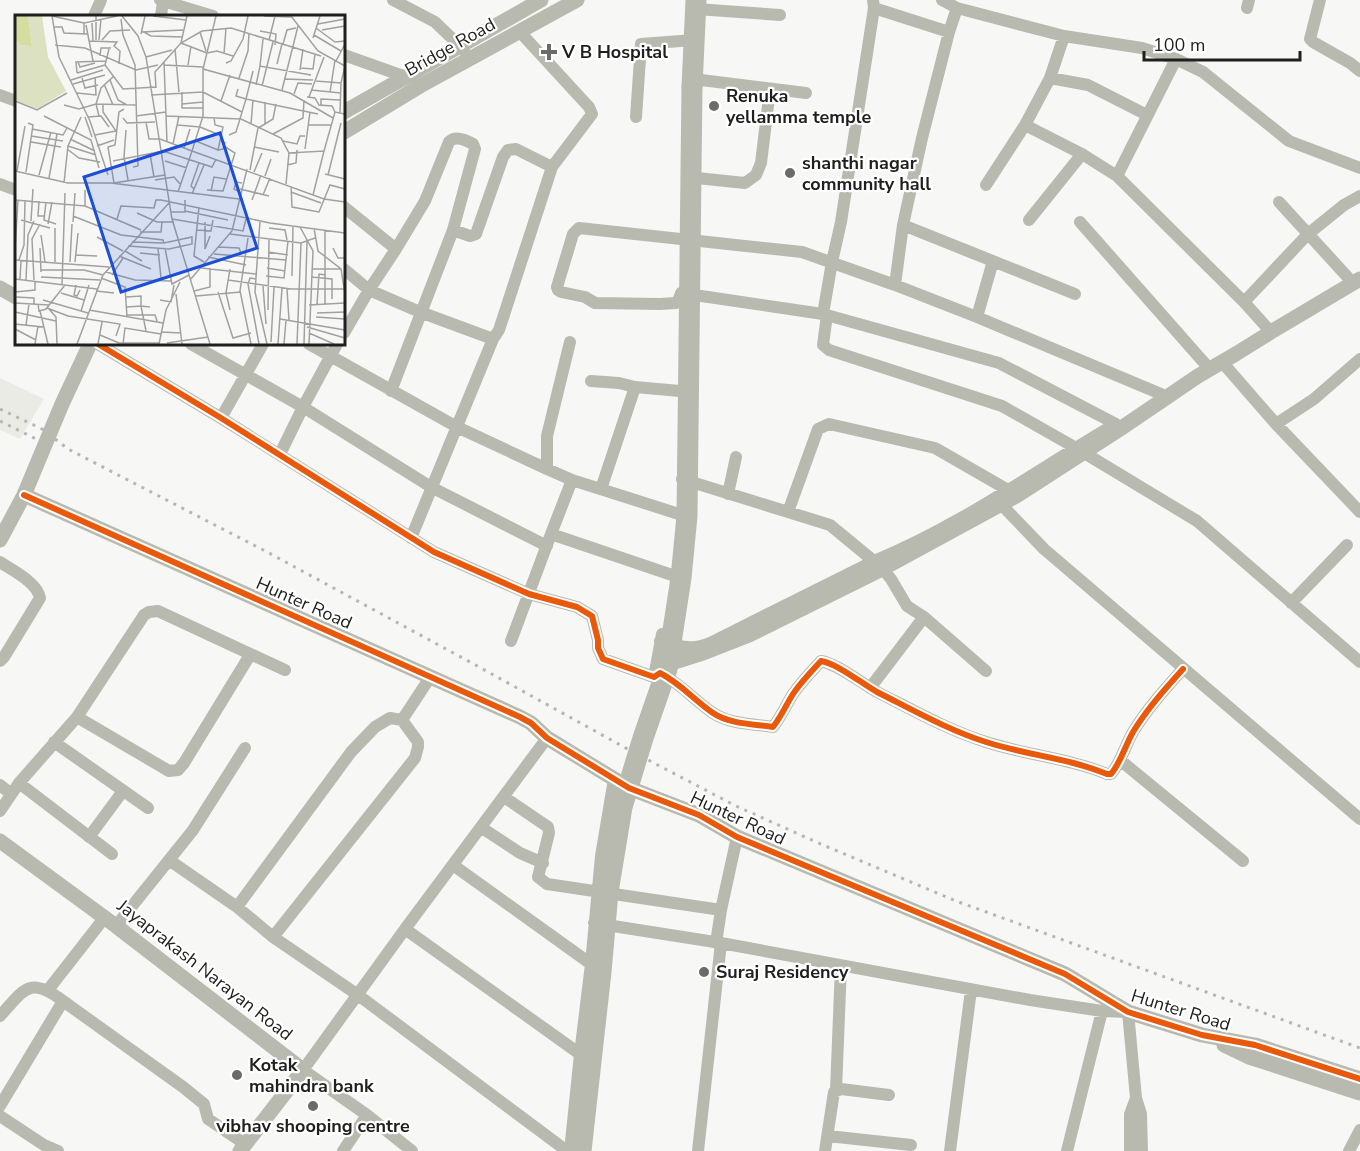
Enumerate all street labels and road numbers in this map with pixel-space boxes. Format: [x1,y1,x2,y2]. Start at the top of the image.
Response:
street label: Bridge Road [400,12,500,82]
street label: Hunter Road [252,571,356,635]
street label: Hunter Road [686,785,790,851]
street label: Jayaprakash Narayan Road [112,893,298,1046]
street label: Hunter Road [1128,984,1234,1036]

